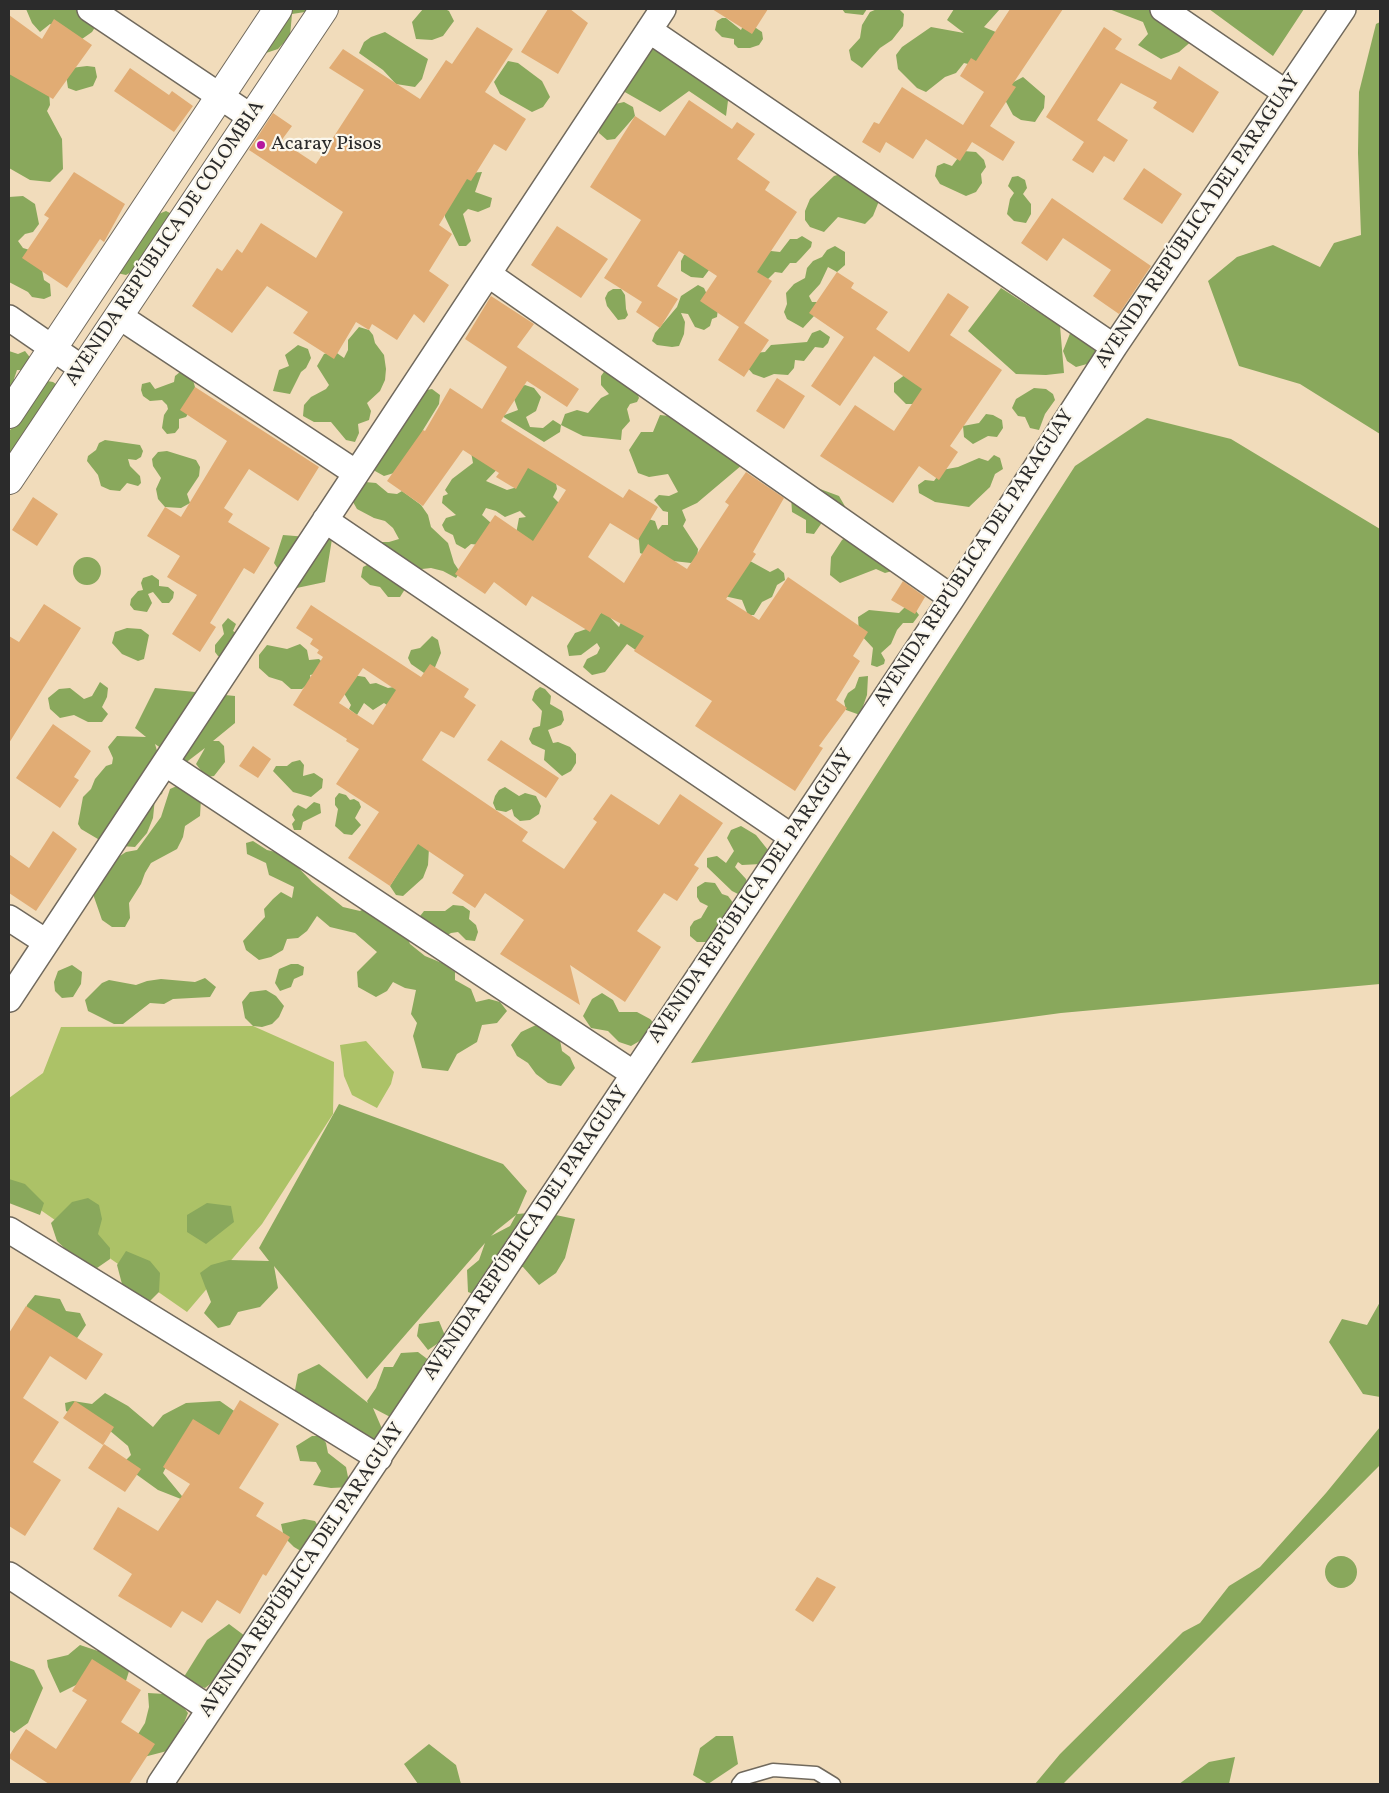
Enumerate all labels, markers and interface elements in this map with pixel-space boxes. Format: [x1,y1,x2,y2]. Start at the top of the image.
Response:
street label: AVENIDA REPÚBLICA DEL PARAGUAY [1091,70,1307,374]
street label: AVENIDA REPÚBLICA DE COLOMBIA [61,97,271,391]
place label: Acaray Pisos [271,133,382,157]
marker: Acaray Pisos [255,139,267,151]
street label: AVENIDA REPÚBLICA DEL PARAGUAY [870,406,1080,712]
street label: AVENIDA REPÚBLICA DEL PARAGUAY [644,745,860,1049]
street label: AVENIDA REPÚBLICA DEL PARAGUAY [419,1082,635,1386]
street label: AVENIDA REPÚBLICA DEL PARAGUAY [195,1419,411,1723]

